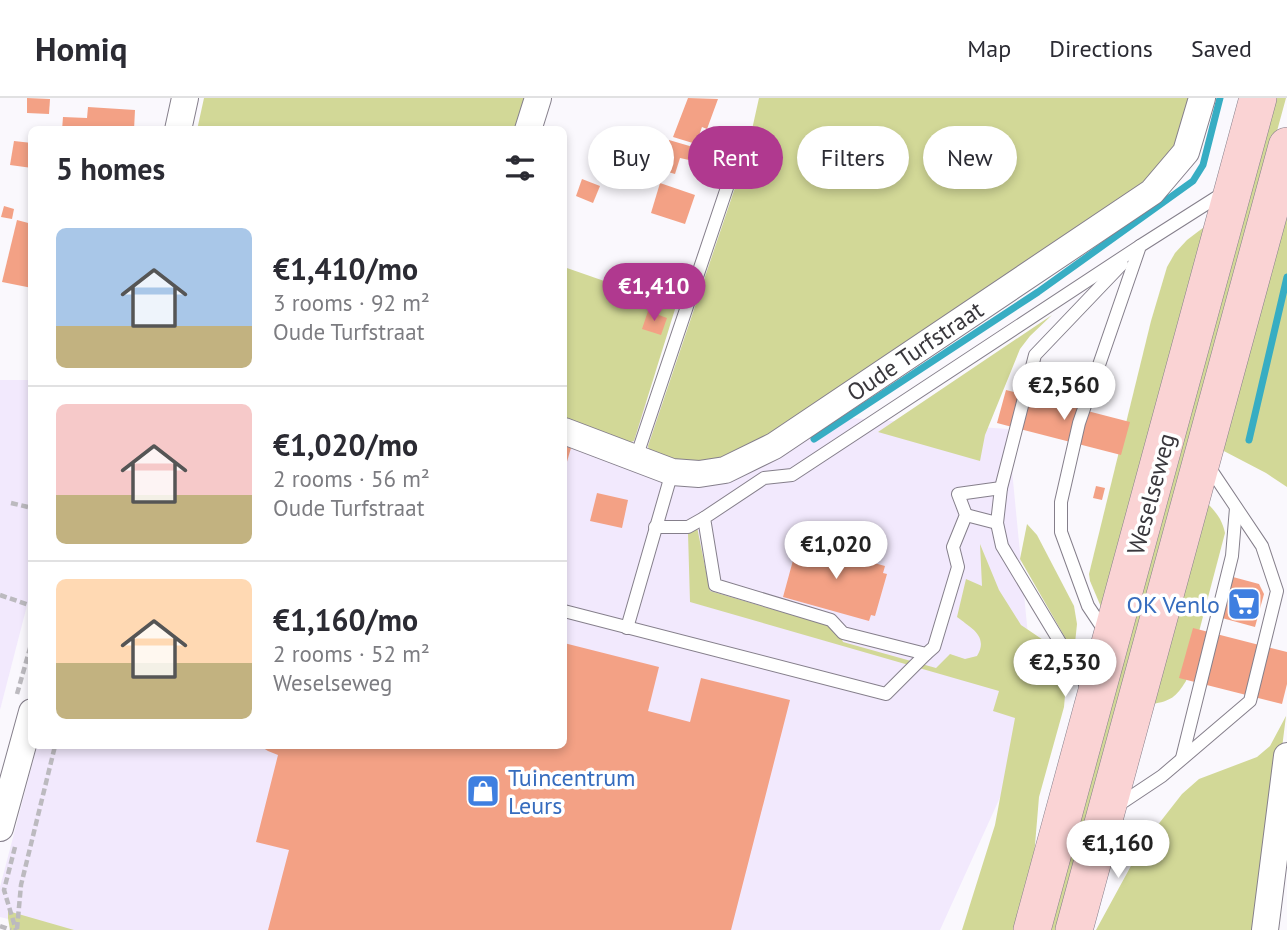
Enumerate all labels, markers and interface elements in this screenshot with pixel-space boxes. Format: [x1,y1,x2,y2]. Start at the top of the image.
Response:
text: Homiq [35,27,127,70]
text: Map [967,33,1011,64]
text: Directions [1049,33,1153,64]
text: Saved [1191,33,1252,64]
chip: Buy [588,126,674,189]
chip: Rent [688,126,783,189]
chip: Filters [797,126,909,189]
chip: New [923,126,1017,189]
text: 5 homes [56,149,165,188]
icon: filters [501,149,539,187]
text: €1,410/mo [273,249,418,288]
icon: home [112,256,196,340]
pin: €1,410 [597,264,711,323]
text: €1,410 [618,271,690,300]
text: 3 rooms · 92 m² [273,288,430,317]
street label: Oude Turfstraat [841,294,989,408]
text: Oude Turfstraat [273,317,424,346]
pin: €2,560 [1007,362,1121,422]
text: €2,560 [1028,370,1100,399]
text: €1,020/mo [273,425,418,464]
street label: Weselseweg [1120,430,1182,558]
icon: home [112,432,196,516]
text: 2 rooms · 56 m² [273,464,430,493]
text: Oude Turfstraat [273,493,424,522]
pin: €1,020 [779,522,893,581]
text: €1,020 [800,529,872,558]
supermarket icon: OK Venlo [1225,585,1263,623]
place label: OK Venlo [1127,589,1220,620]
text: €1,160/mo [273,600,418,639]
icon: home [112,607,196,691]
text: 2 rooms · 52 m² [273,639,430,668]
pin: €2,530 [1008,640,1122,699]
text: €2,530 [1029,647,1101,676]
text: Weselseweg [273,668,392,697]
place label: Tuincentrum Leurs [508,762,636,821]
shop icon: Tuincentrum Leurs [464,772,502,810]
pin: €1,160 [1061,820,1175,880]
text: €1,160 [1082,828,1154,857]

